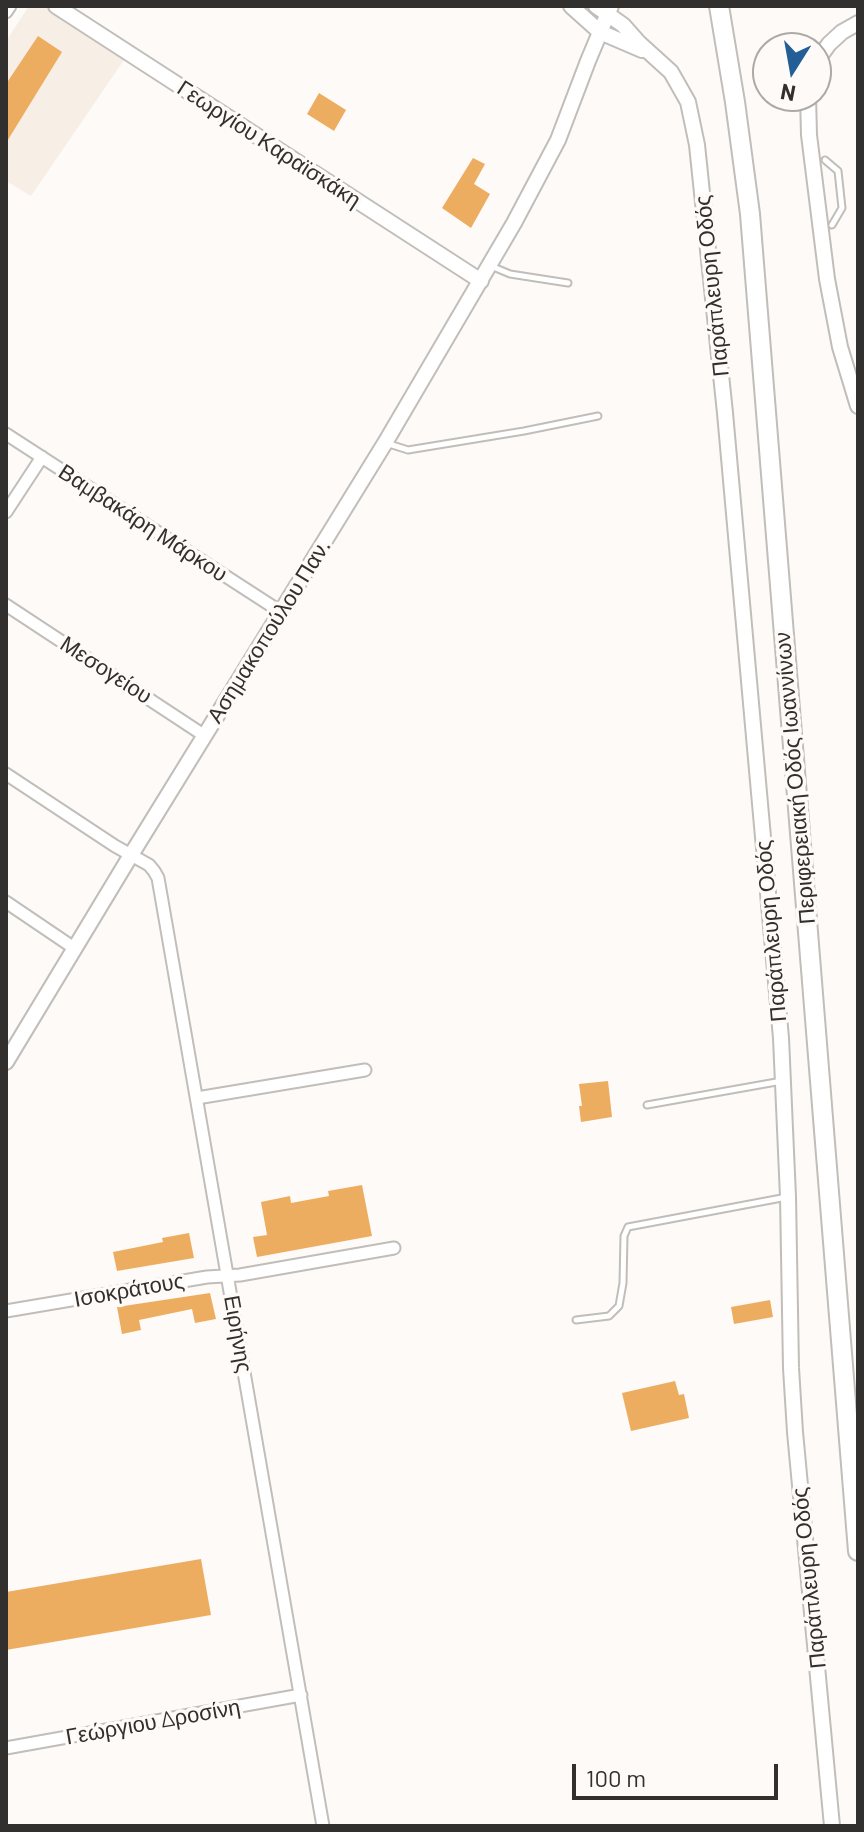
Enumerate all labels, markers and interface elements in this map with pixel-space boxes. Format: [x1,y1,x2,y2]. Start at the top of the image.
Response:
north arrow [752,32,832,112]
street label: Γεωργίου Καραϊσκάκη [172,75,366,213]
text: N [778,79,797,108]
street label: Παράπλευρη Οδός [689,194,735,378]
street label: Βαμβακάρη Μάρκου [54,459,232,587]
street label: Ασημακοπούλου Παν. [202,534,336,728]
street label: Μεσογείου [55,631,157,709]
street label: Περιφερειακή Οδός Ιωαννίνων [769,631,821,925]
street label: Παράπλευρη Οδός [750,839,792,1023]
street label: Ισοκράτους [72,1267,186,1313]
street label: Ειρήνης [218,1293,258,1375]
street label: Παράπλευρη Οδός [786,1486,832,1670]
street label: Γεώργιου Δροσίνη [64,1694,242,1750]
scale bar [576,1748,782,1798]
text: 100 m [586,1763,646,1792]

